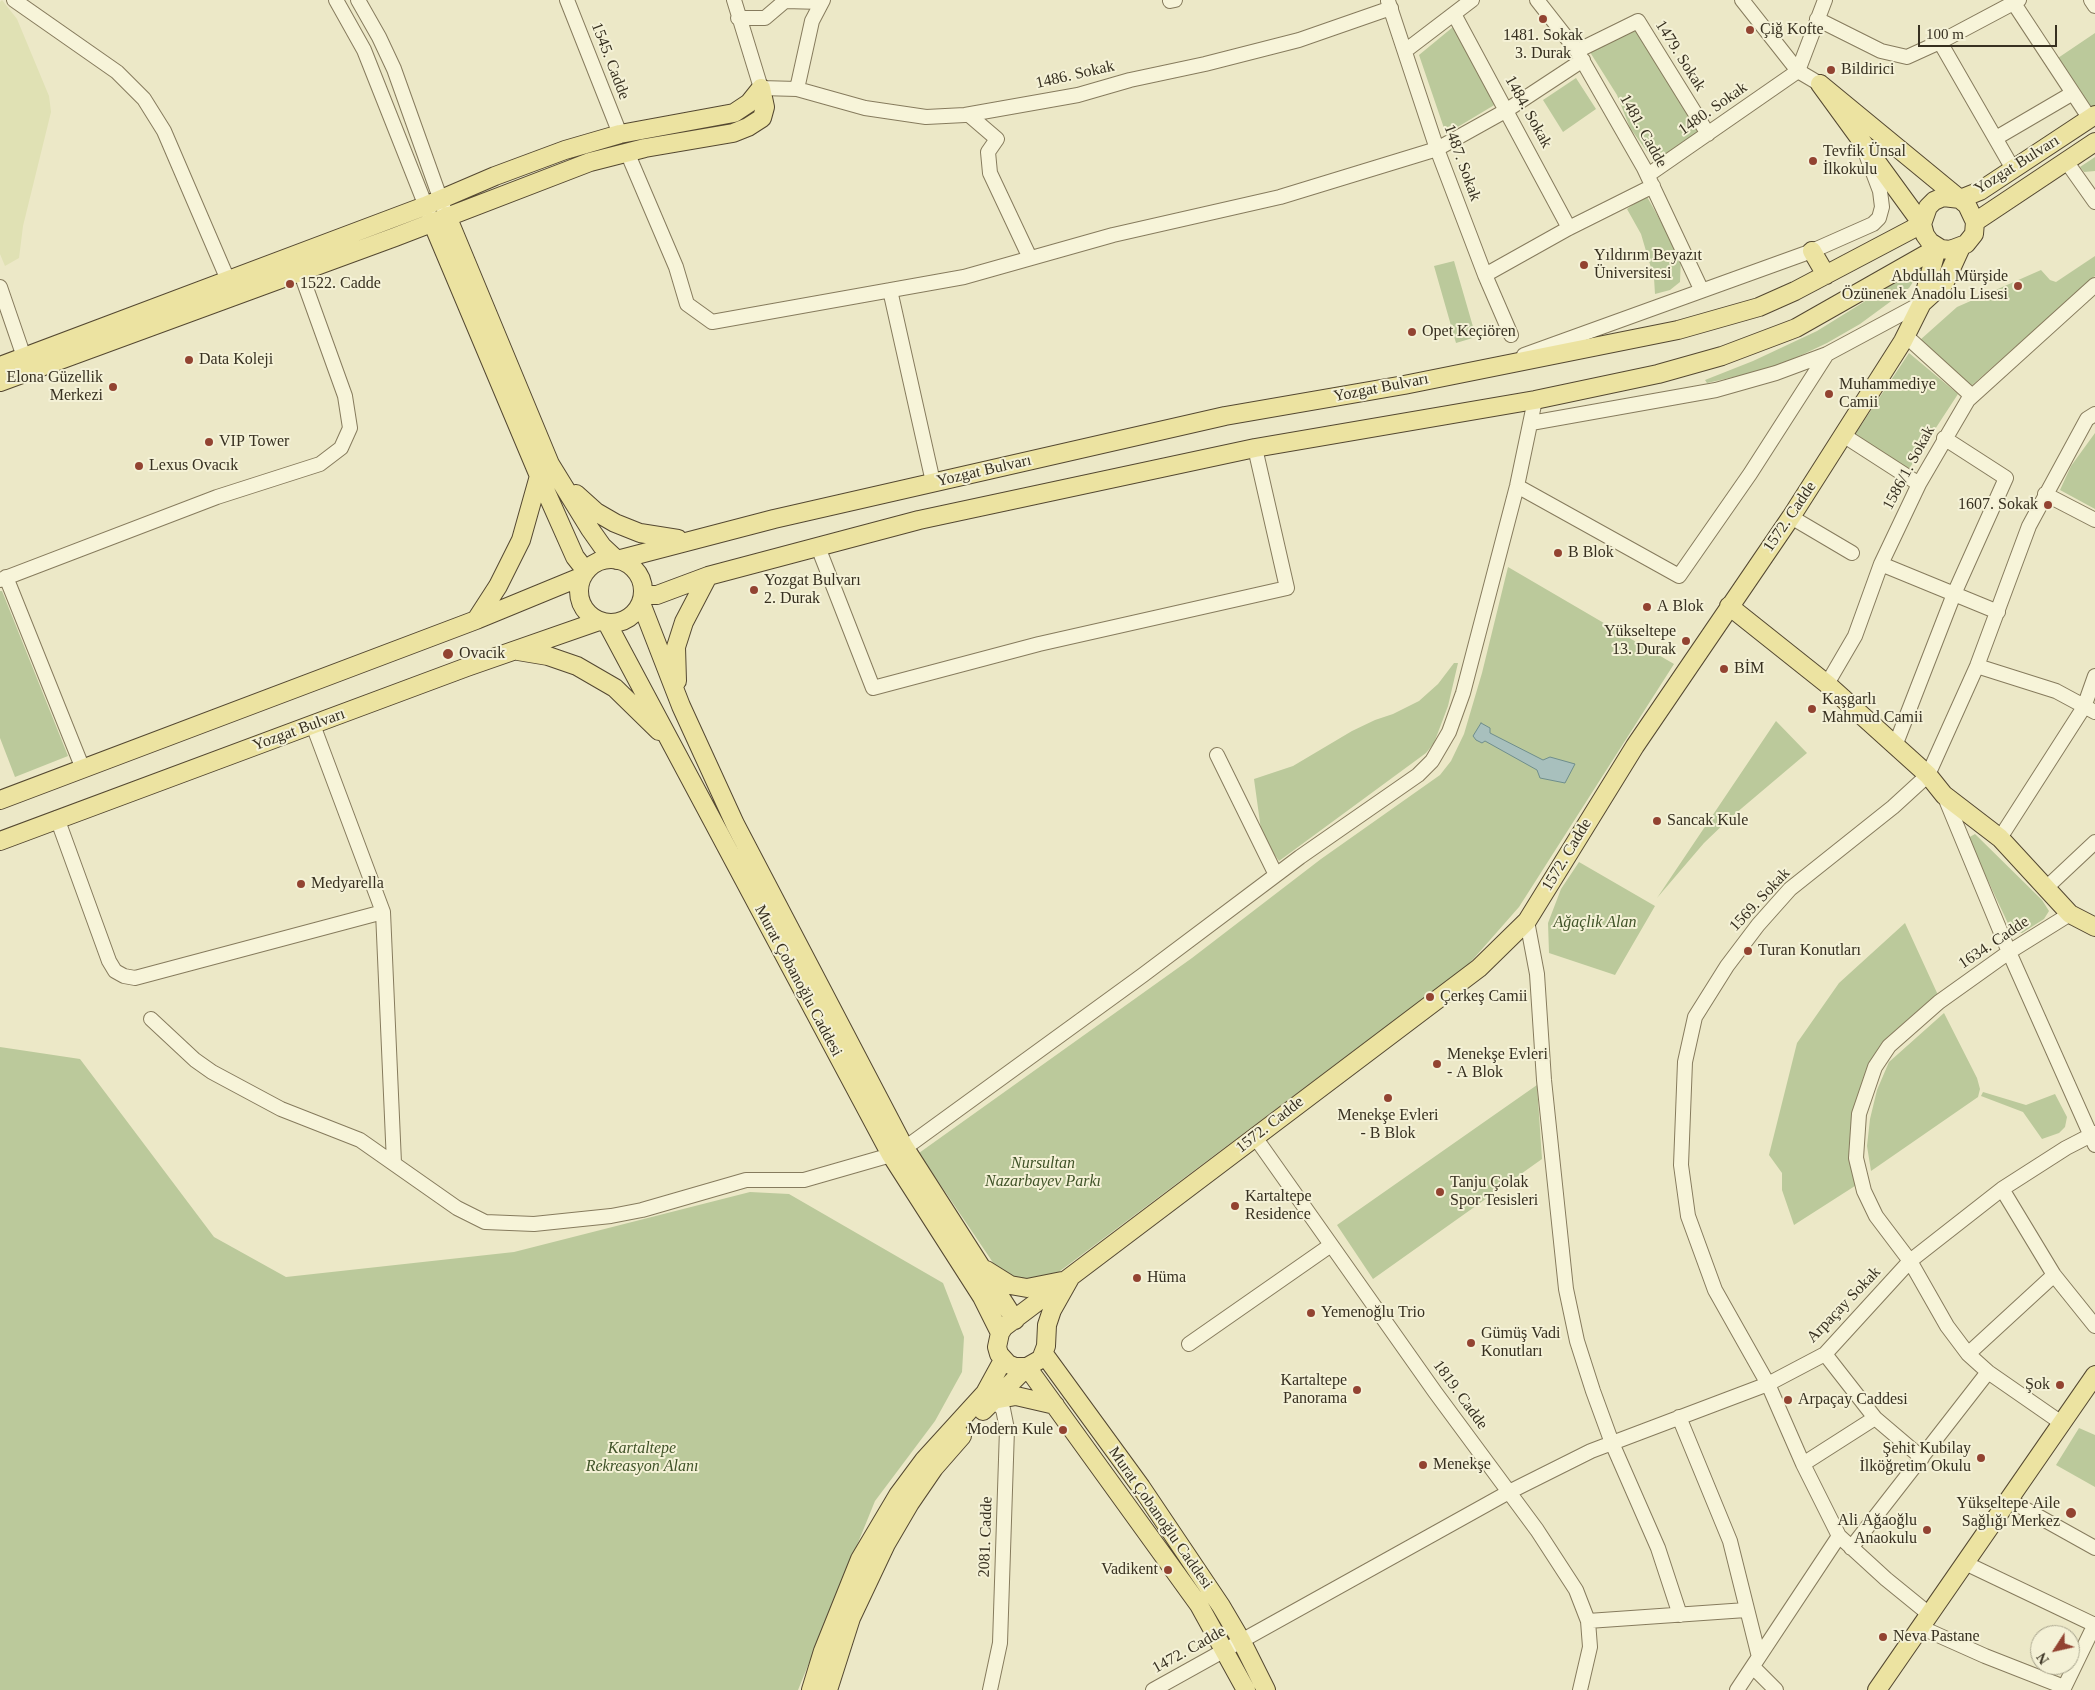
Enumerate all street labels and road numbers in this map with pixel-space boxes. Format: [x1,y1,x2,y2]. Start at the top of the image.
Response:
street label: 1479. Sokak [1651,17,1709,95]
street label: 1545. Cadde [587,20,633,102]
street label: 1486. Sokak [1034,57,1116,93]
street label: 1484. Sokak [1500,72,1556,152]
street label: 1480. Sokak [1675,78,1751,140]
street label: 1481. Cadde [1615,91,1671,171]
street label: 1487. Sokak [1439,122,1485,204]
street label: Yozgat Bulvarı [1971,131,2063,199]
street label: Yozgat Bulvarı [1332,369,1430,407]
street label: 1586/1. Sokak [1879,423,1939,513]
street label: Yozgat Bulvarı [935,451,1033,491]
street label: 1572. Cadde [1759,478,1821,556]
street label: Yozgat Bulvarı [250,704,348,756]
street label: 1572. Cadde [1538,815,1596,895]
street label: 1569. Sokak [1726,864,1794,936]
street label: Murat Çobanoğlu Caddesi [750,902,846,1060]
street label: 1634. Cadde [1955,912,2033,974]
street label: 1572. Cadde [1232,1093,1308,1157]
street label: Arpaçay Sokak [1803,1263,1885,1347]
street label: 1819. Cadde [1428,1357,1492,1433]
street label: Murat Çobanoğlu Caddesi [1104,1443,1216,1593]
street label: 2081. Cadde [975,1496,997,1578]
street label: 1472. Cadde [1149,1622,1229,1678]

